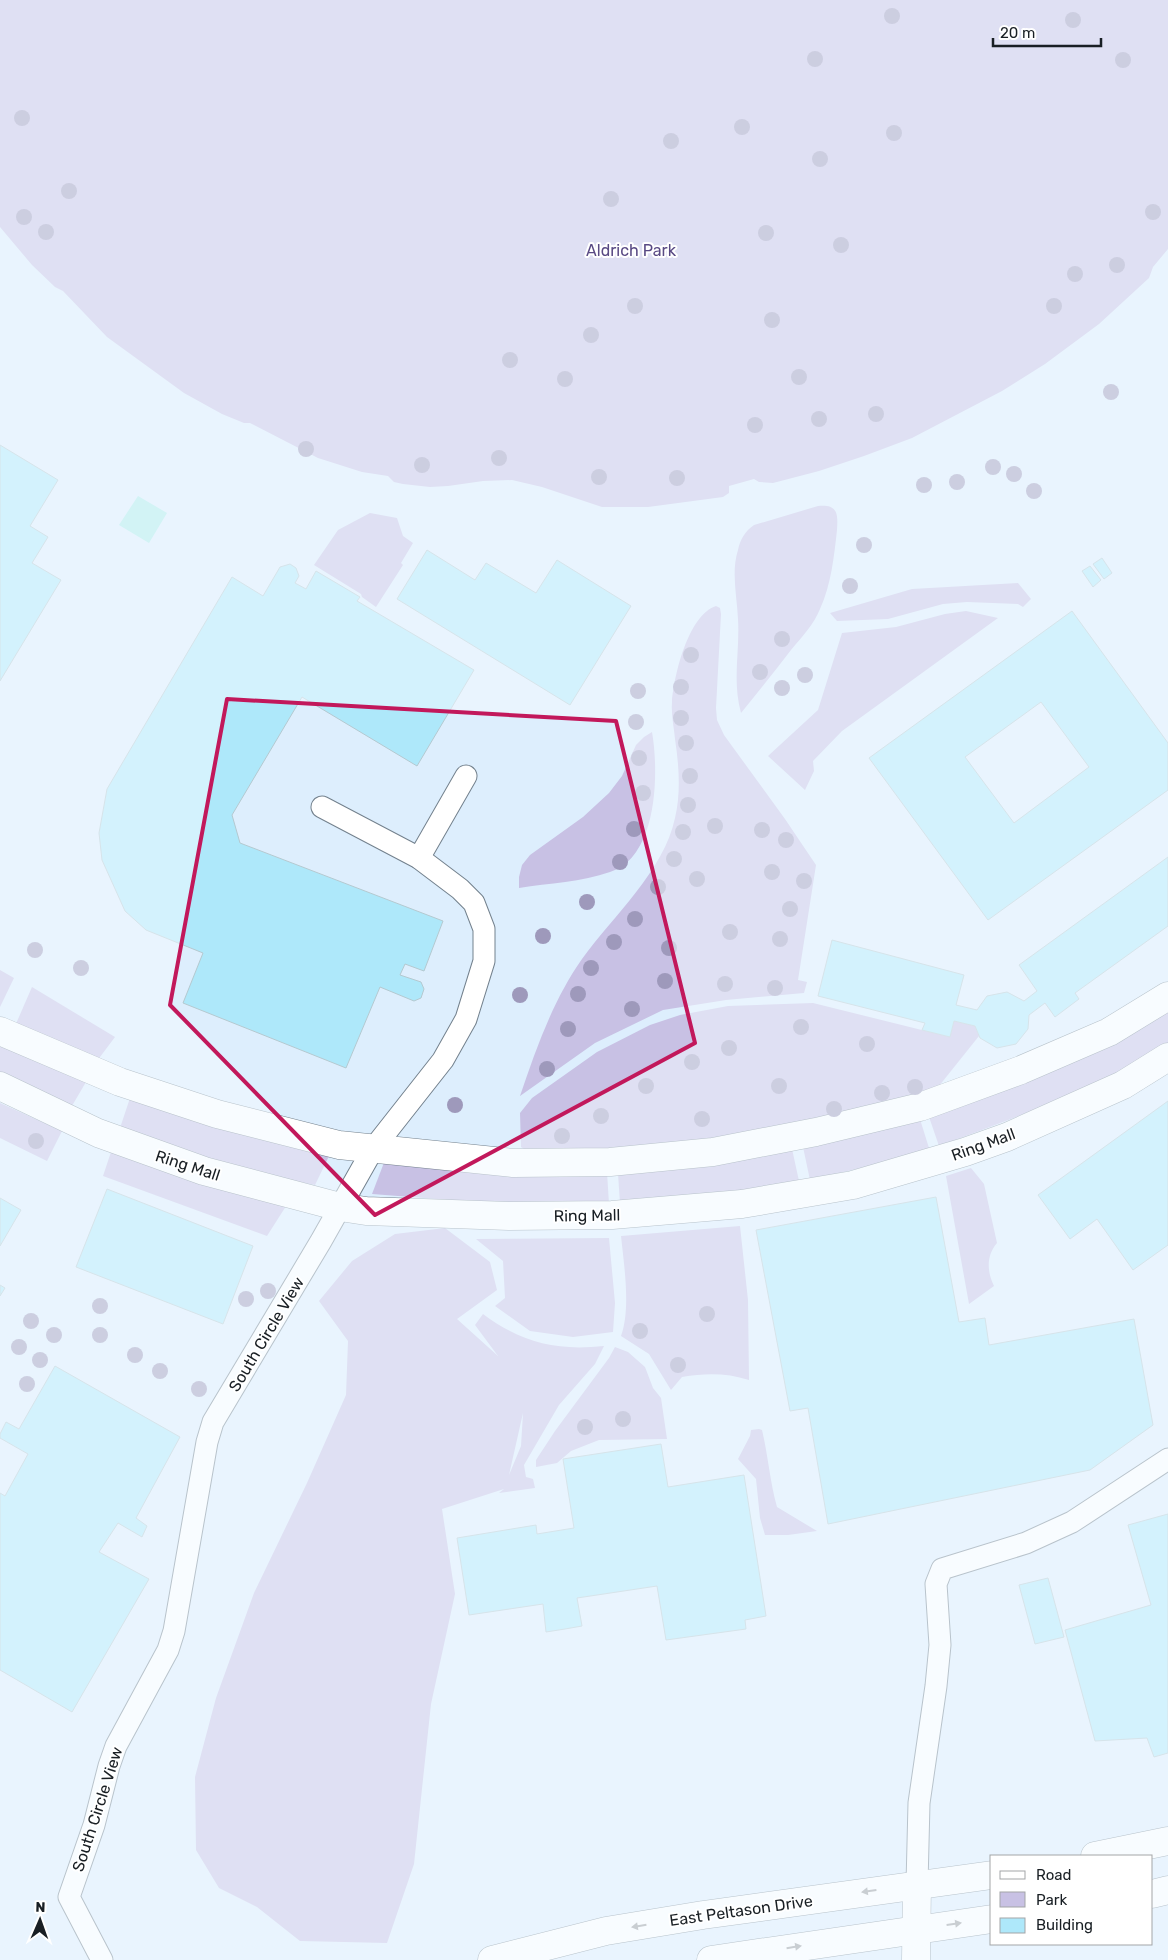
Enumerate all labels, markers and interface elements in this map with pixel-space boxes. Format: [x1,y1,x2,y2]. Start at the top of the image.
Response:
scale bar [993,15,1100,47]
text: 20 m [1000,24,1035,42]
park label: Aldrich Park [586,241,677,260]
street label: Ring Mall [949,1124,1018,1165]
street label: Ring Mall [153,1146,223,1185]
street label: Ring Mall [553,1205,621,1226]
street label: South Circle View [225,1273,308,1395]
street label: South Circle View [68,1744,127,1874]
legend [990,1855,1153,1945]
text: Road [1036,1866,1072,1884]
one-way arrow [860,1888,876,1896]
street label: East Peltason Drive [668,1891,814,1930]
text: Park [1036,1891,1067,1909]
north arrow [15,1895,65,1945]
text: N [35,1899,46,1916]
text: Building [1036,1916,1093,1934]
one-way arrow [946,1920,962,1928]
one-way arrow [630,1922,646,1930]
one-way arrow [786,1943,802,1951]

